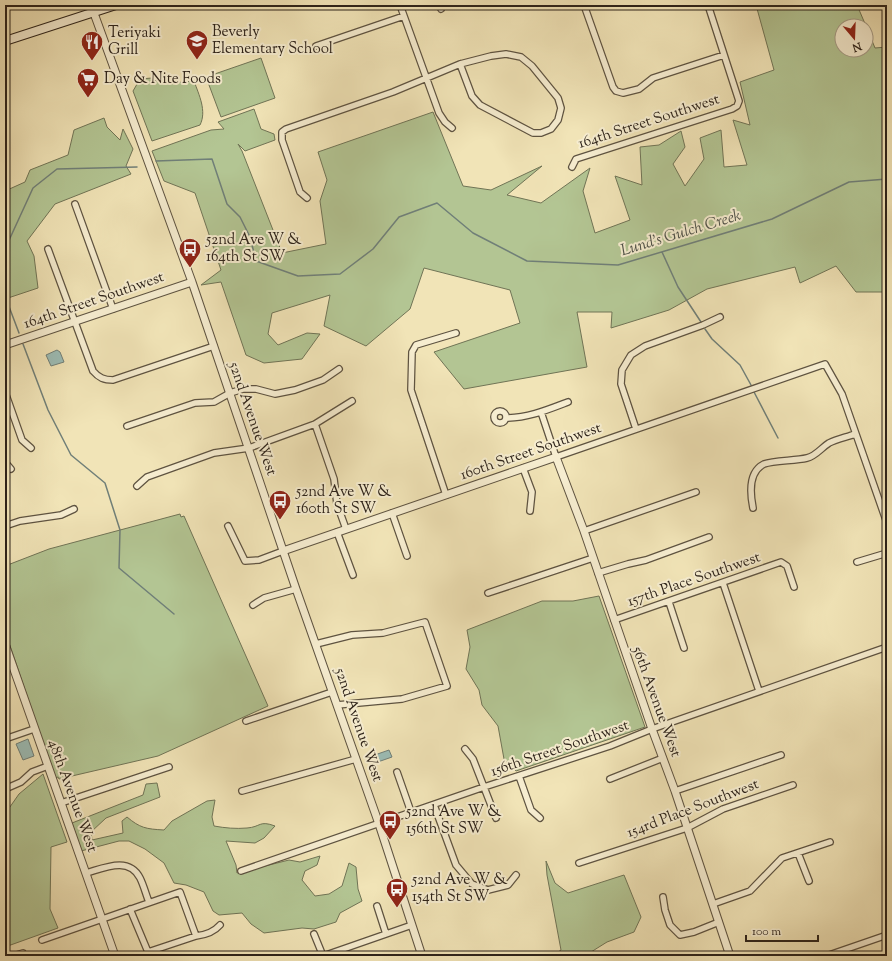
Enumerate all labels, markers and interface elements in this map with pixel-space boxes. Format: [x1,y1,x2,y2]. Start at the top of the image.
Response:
north arrow [834,18,874,58]
place label: Beverly Elementary School [212,22,333,60]
place label: Teriyaki Grill [108,23,161,61]
school or university icon: Beverly Elementary School [184,28,210,61]
restaurant icon: Teriyaki Grill [79,29,105,62]
text: N [850,37,865,56]
supermarket icon: Day & Nite Foods [75,66,101,99]
place label: Day & Nite Foods [104,69,221,90]
street label: 164th Street Southwest [576,89,722,155]
water label: Lund's Gulch Creek [618,205,744,263]
place label: 52nd Ave W & 164th St SW [205,230,302,268]
bus stop icon: 52nd Ave W & 164th St SW [177,236,203,269]
street label: 164th Street Southwest [21,267,167,335]
street label: 52nd Avenue West [222,358,281,479]
street label: 160th Street Southwest [458,418,604,486]
place label: 52nd Ave W & 160th St SW [295,482,392,520]
bus stop icon: 52nd Ave W & 160th St SW [267,488,293,521]
street label: 157th Place Southwest [625,547,763,613]
street label: 56th Avenue West [626,643,686,760]
street label: 52nd Avenue West [328,664,387,785]
street label: 156th Street Southwest [488,715,632,783]
street label: 48th Avenue West [42,737,102,855]
street label: 154rd Place Southwest [624,774,762,844]
place label: 52nd Ave W & 156th St SW [405,802,502,840]
bus stop icon: 52nd Ave W & 156th St SW [377,808,403,841]
place label: 52nd Ave W & 154th St SW [411,870,508,908]
bus stop icon: 52nd Ave W & 154th St SW [384,876,410,909]
scale bar [746,917,818,943]
text: 100 m [752,923,781,941]

